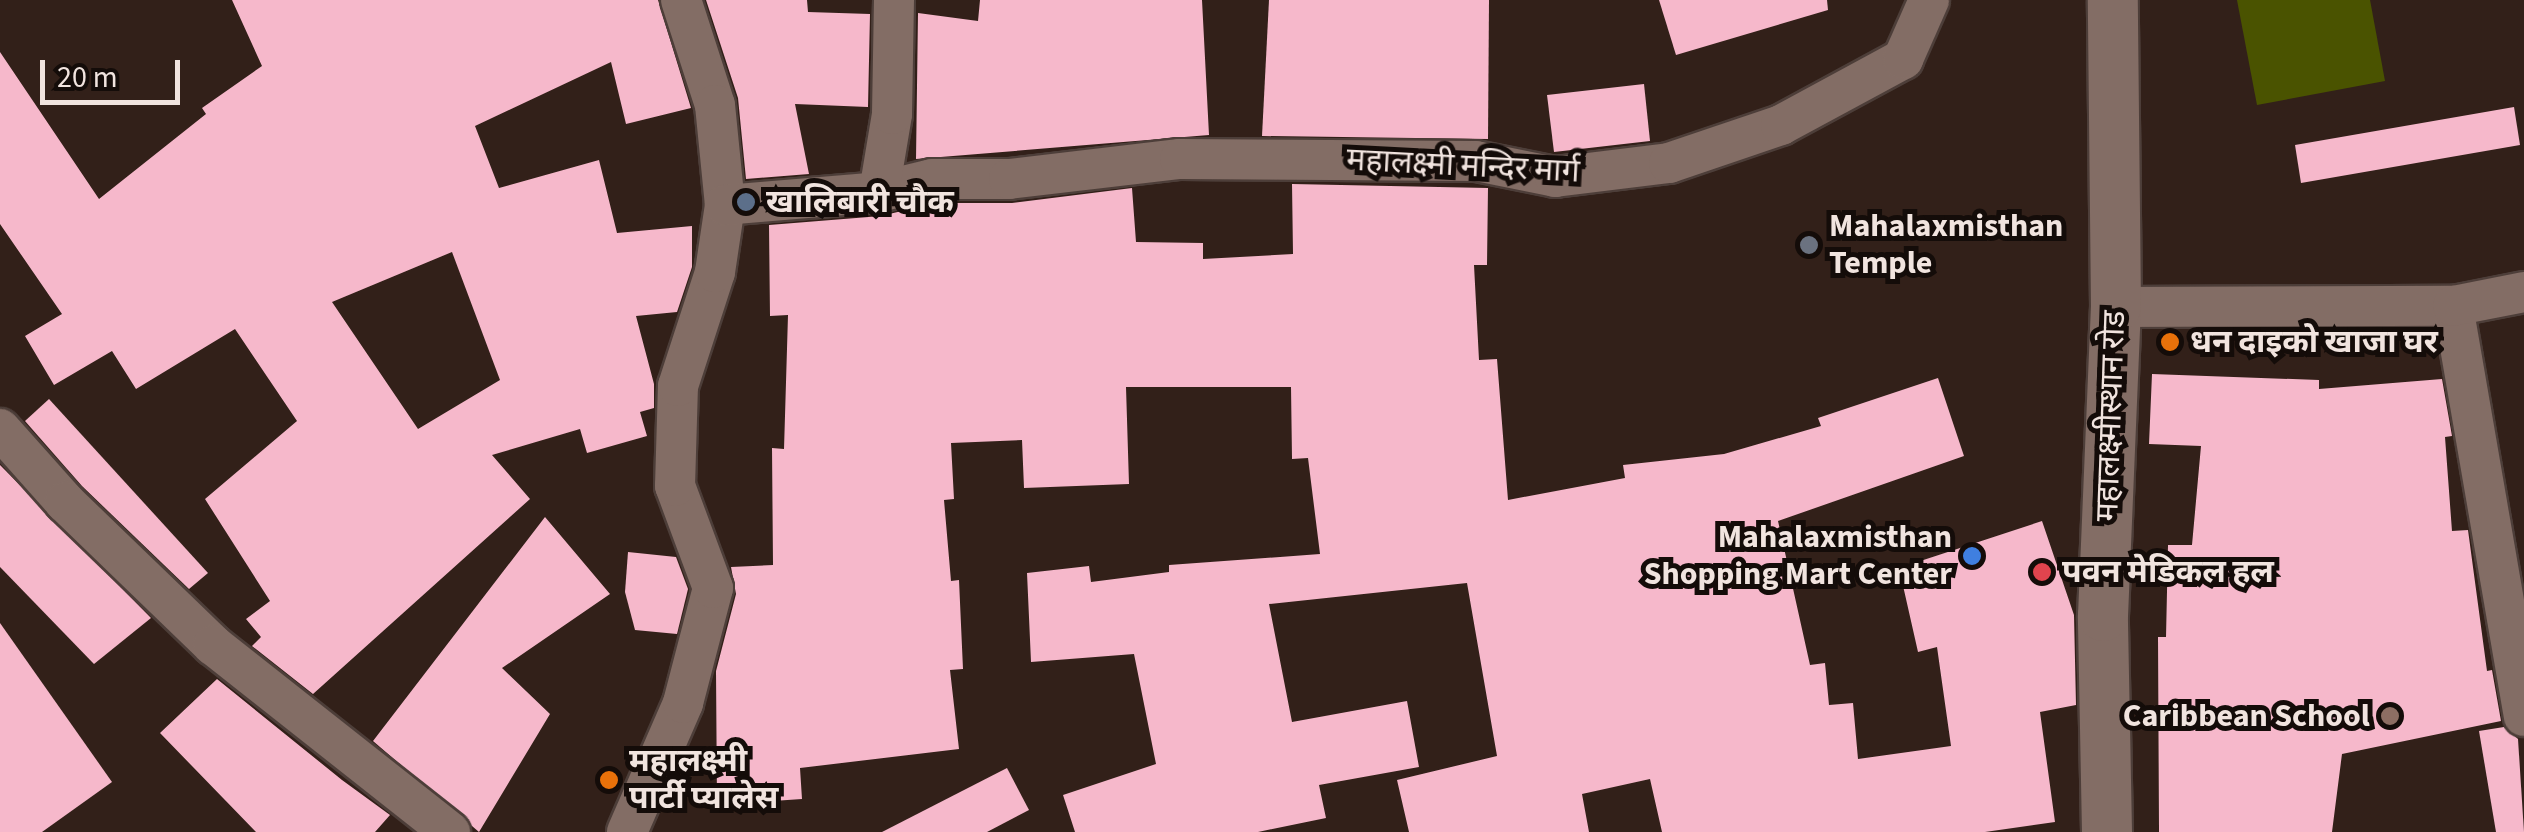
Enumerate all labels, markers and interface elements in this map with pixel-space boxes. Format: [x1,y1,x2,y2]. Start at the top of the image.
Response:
scale bar [45,40,185,102]
text: 20 m [57,56,118,99]
street label: महालक्ष्मी मन्दिर मार्ग [1345,141,1581,191]
place label: खालिबारी चौक [766,183,954,221]
marker: खालिबारी चौक [735,191,757,213]
place label: Mahalaxmisthan Temple [1829,208,2063,283]
marker: Mahalaxmisthan Temple [1798,234,1820,256]
street label: महालक्ष्मीस्थान रोड [2088,310,2134,522]
place label: धन दाइको खाजा घर [2190,323,2438,361]
marker: धन दाइको खाजा घर [2159,331,2181,353]
place label: Mahalaxmisthan Shopping Mart Center [1644,519,1952,594]
marker: Mahalaxmisthan Shopping Mart Center [1961,545,1983,567]
place label: पवन मेडिकल हल [2062,553,2274,591]
marker: पवन मेडिकल हल [2031,561,2053,583]
place label: Caribbean School [2123,697,2370,735]
marker: Caribbean School [2379,705,2401,727]
place label: महालक्ष्मी पार्टी प्यालेस [629,743,778,818]
marker: महालक्ष्मी पार्टी प्यालेस [598,769,620,791]

